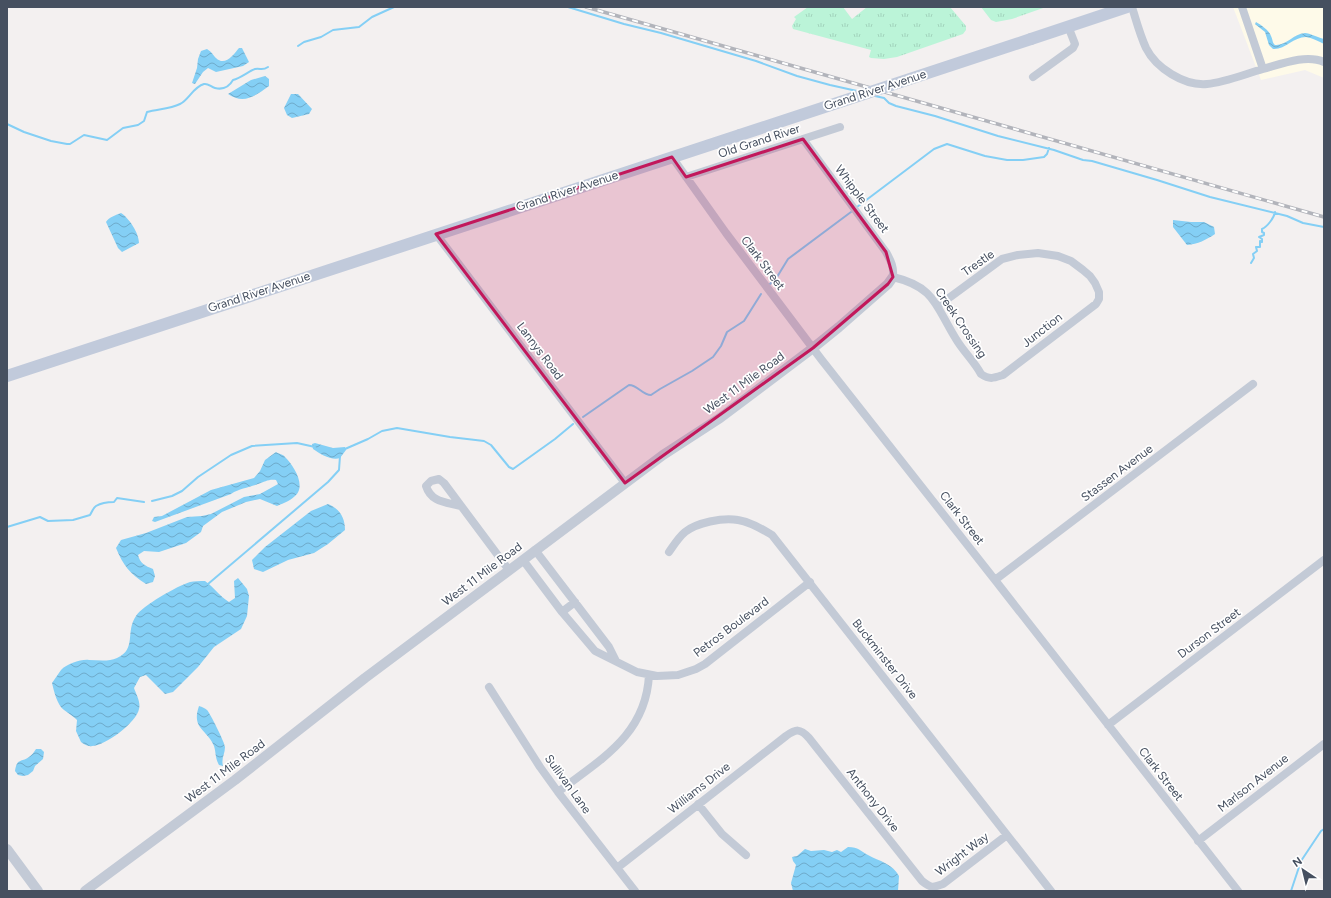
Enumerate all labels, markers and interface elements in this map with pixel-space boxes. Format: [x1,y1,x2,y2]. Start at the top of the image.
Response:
street label: Grand River Avenue [822,67,928,113]
street label: Old Grand River [716,121,802,161]
street label: Whipple Street [832,162,892,236]
street label: Grand River Avenue [514,168,620,214]
street label: Clark Street [738,233,788,293]
street label: Trestle [959,247,997,279]
street label: Grand River Avenue [206,269,312,315]
street label: Creek Crossing [932,285,990,361]
street label: Junction [1019,310,1065,350]
street label: Lannys Road [514,320,566,382]
street label: West 11 Mile Road [701,349,787,417]
street label: Stassen Avenue [1078,441,1156,504]
street label: Clark Street [937,489,987,548]
street label: West 11 Mile Road [439,539,525,609]
street label: Petros Boulevard [691,594,771,660]
street label: Durson Street [1175,605,1243,661]
street label: Buckminster Drive [849,616,921,702]
street label: West 11 Mile Road [182,736,268,806]
street label: Clark Street [1136,745,1186,804]
street label: Marlson Avenue [1215,751,1291,815]
street label: Sullivan Lane [542,752,594,817]
street label: Williams Drive [665,759,733,817]
street label: Anthony Drive [844,765,902,835]
street label: Wright Way [933,829,992,879]
north arrow [1283,850,1323,890]
text: N [1290,854,1305,870]

